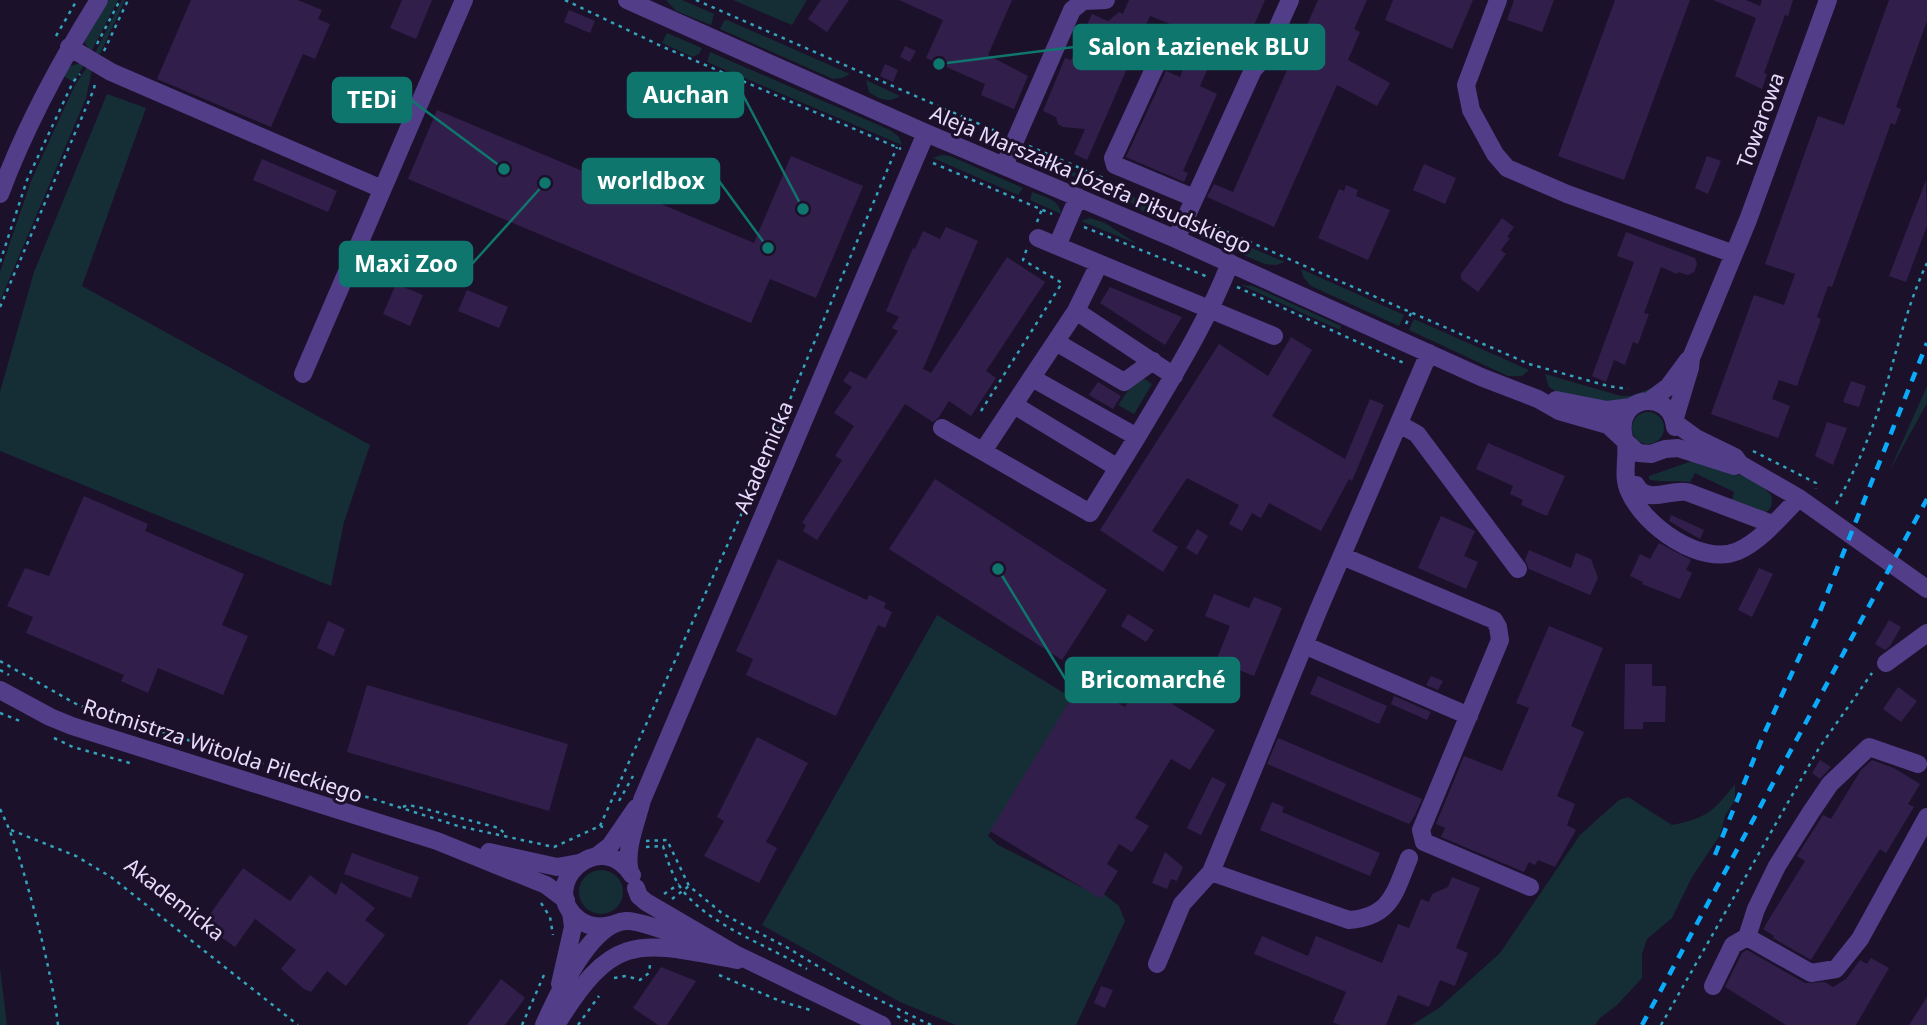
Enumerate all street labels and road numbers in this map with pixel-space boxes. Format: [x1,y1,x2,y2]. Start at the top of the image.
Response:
street label: Towarowa [1730,68,1790,172]
street label: Aleja Marszałka Józefa Piłsudskiego [926,98,1256,260]
street label: Akademicka [727,397,799,517]
street label: Rotmistrza Witolda Pileckiego [80,692,366,808]
street label: Akademicka [119,851,231,947]

